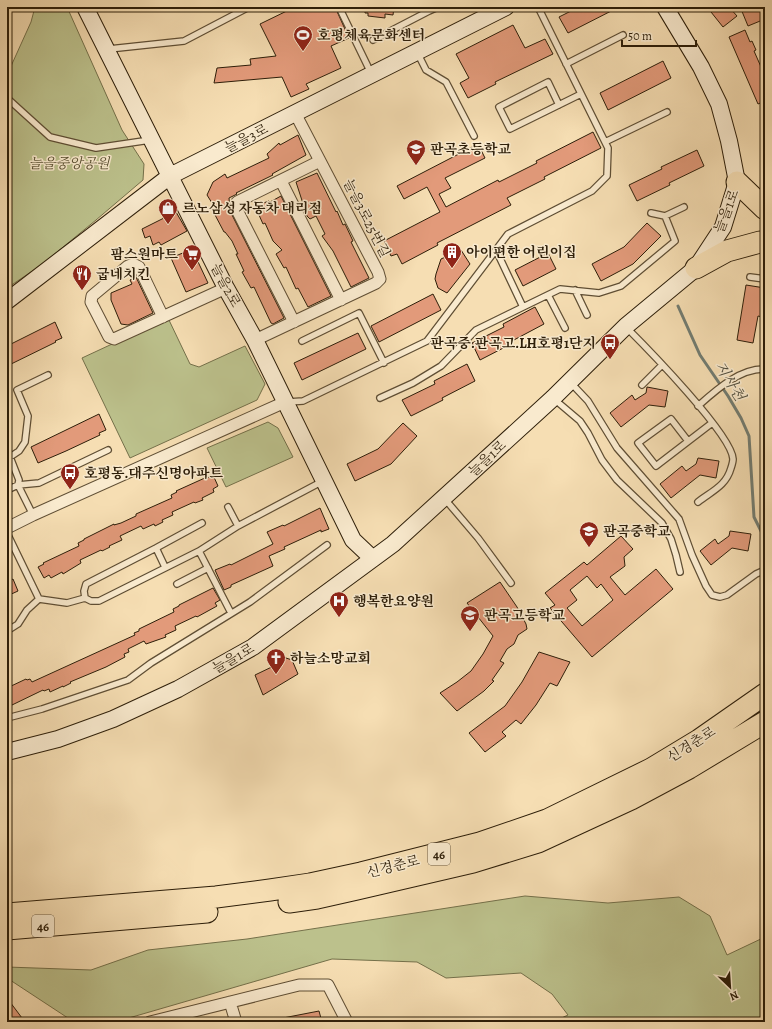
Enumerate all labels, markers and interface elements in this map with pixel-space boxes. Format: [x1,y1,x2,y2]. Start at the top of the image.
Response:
scale bar [622,22,696,48]
sports icon: 호평체육문화센터 [292,24,314,52]
place label: 호평체육문화센터 [317,26,425,45]
text: 50 m [628,28,652,44]
street label: 늘을3로 [221,119,272,157]
school or university icon: 판곡초등학교 [405,138,427,166]
place label: 판곡초등학교 [430,140,512,159]
park label: 늘을중앙공원 [28,154,111,173]
street label: 늘을3로25번길 [339,176,395,261]
street label: 늘을1로 [709,186,744,236]
shop icon: 르노삼성 자동차 대리점 [157,197,179,225]
place label: 르노삼성 자동차 대리점 [182,199,322,218]
building icon: 아이편한 어린이집 [441,241,463,269]
supermarket icon: 팜스원마트 [181,243,203,271]
place label: 아이편한 어린이집 [466,243,577,262]
place label: 팜스원마트 [110,245,178,264]
street label: 늘을2로 [206,260,245,311]
restaurant icon: 굽네치킨 [71,263,93,291]
place label: 굽네치킨 [96,265,150,284]
bus stop icon: 판곡중.판곡고.LH호평1단지 [599,332,621,360]
place label: 판곡중.판곡고.LH호평1단지 [430,334,596,353]
water label: 지사천 [710,357,751,406]
street label: 늘을1로 [464,436,511,481]
bus stop icon: 호평동.대주신명아파트 [59,462,81,490]
place label: 호평동.대주신명아파트 [84,464,224,483]
school or university icon: 판곡중학교 [578,520,600,548]
place label: 판곡중학교 [603,522,671,541]
hospital icon: 행복한요양원 [328,590,350,618]
place label: 행복한요양원 [353,592,434,611]
school or university icon: 판곡고등학교 [459,604,481,632]
place label: 판곡고등학교 [484,606,566,625]
street label: 늘을1로 [209,639,258,678]
church icon: 하늘소망교회 [265,647,287,675]
place label: 하늘소망교회 [290,649,371,668]
street label: 신경춘로 [663,722,720,767]
road number: 46 [428,843,450,865]
street label: 신경춘로 [365,851,422,882]
road number: 46 [32,915,54,937]
north arrow [710,967,750,1007]
text: N [727,987,741,1004]

